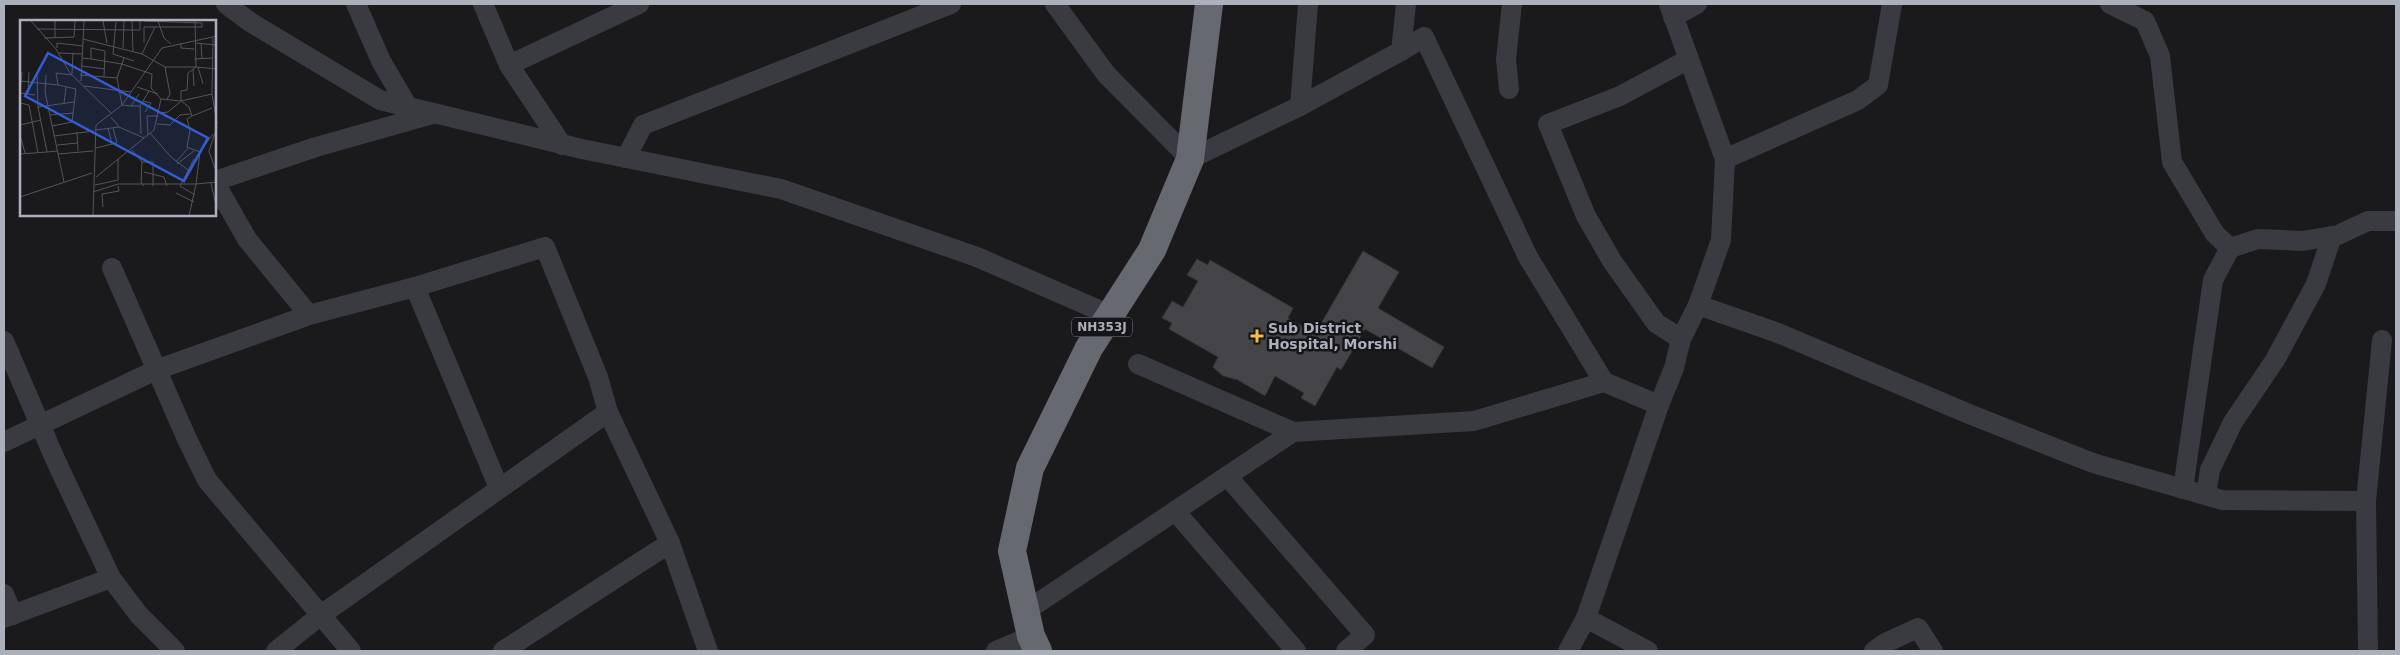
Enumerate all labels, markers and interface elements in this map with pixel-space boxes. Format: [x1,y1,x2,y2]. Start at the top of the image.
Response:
inset map [20,20,216,216]
road number: NH353J [1072,318,1132,337]
place label: Sub District Hospital, Morshi [1268,320,1397,352]
marker: Sub District Hospital, Morshi [1250,329,1264,343]

